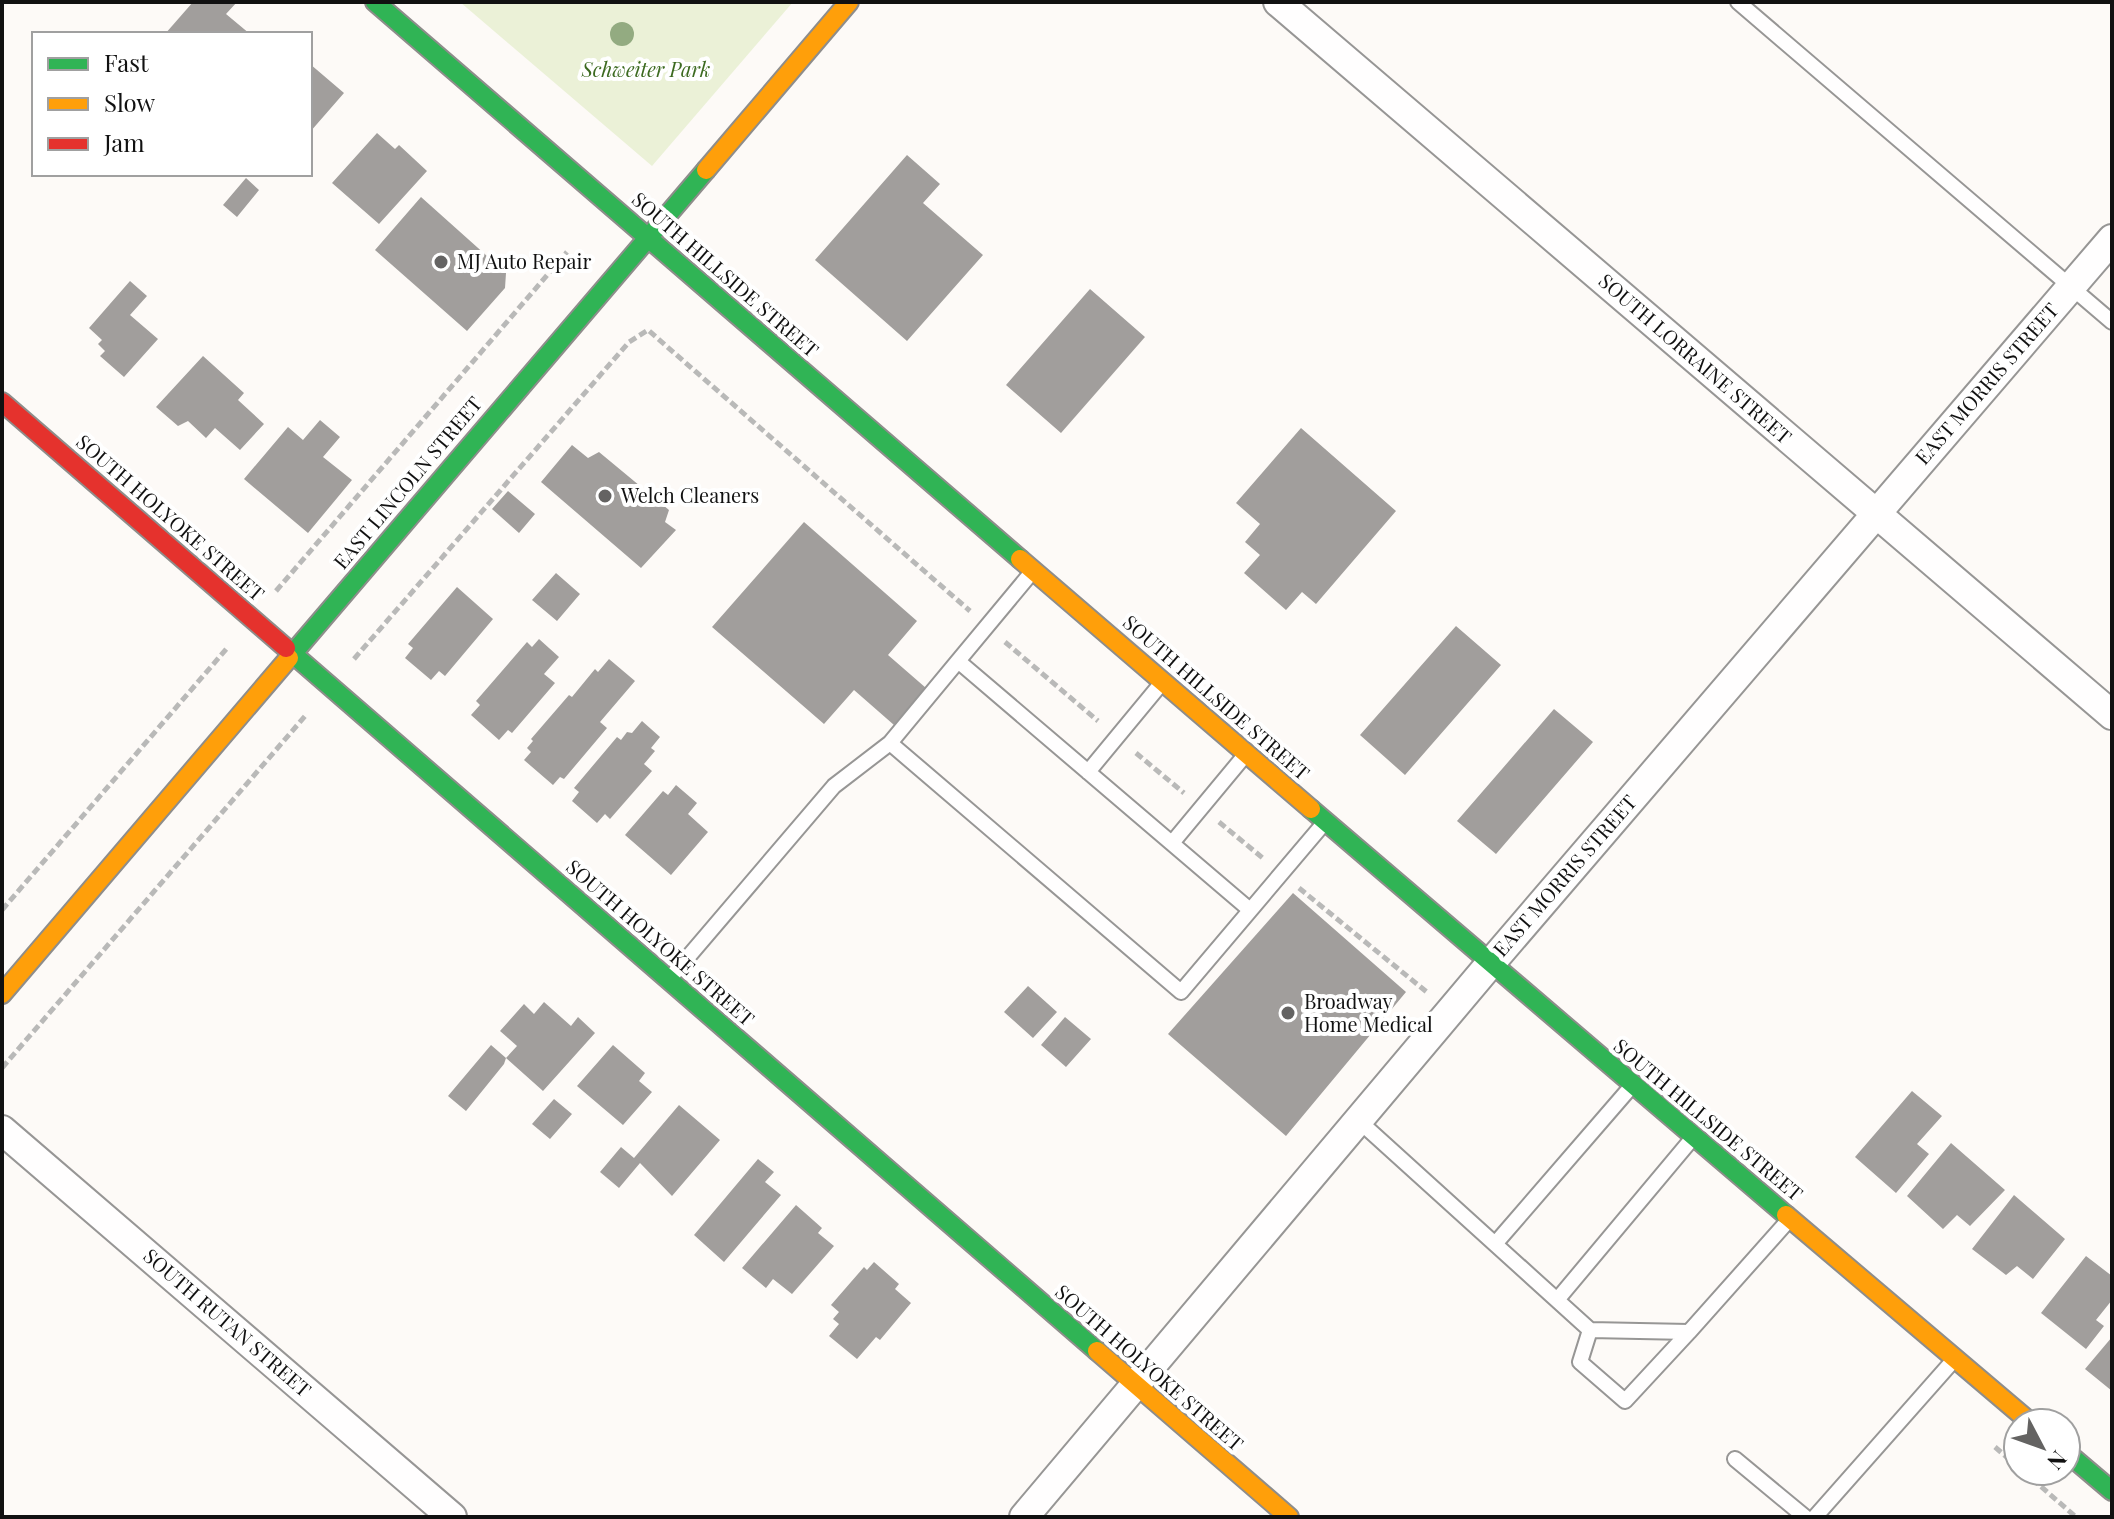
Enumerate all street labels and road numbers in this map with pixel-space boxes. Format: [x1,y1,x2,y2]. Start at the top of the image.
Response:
street label: SOUTH HILLSIDE STREET [627,185,825,362]
street label: SOUTH LORRAINE STREET [1594,267,1798,449]
street label: EAST MORRIS STREET [1908,296,2064,470]
street label: EAST LINCOLN STREET [327,390,487,574]
street label: SOUTH HOLYOKE STREET [71,428,271,606]
street label: SOUTH HILLSIDE STREET [1118,608,1316,785]
street label: EAST MORRIS STREET [1486,788,1642,962]
street label: SOUTH HOLYOKE STREET [561,853,761,1031]
street label: SOUTH HILLSIDE STREET [1609,1032,1809,1206]
street label: SOUTH RUTAN STREET [138,1242,318,1402]
street label: SOUTH HOLYOKE STREET [1050,1278,1250,1456]

